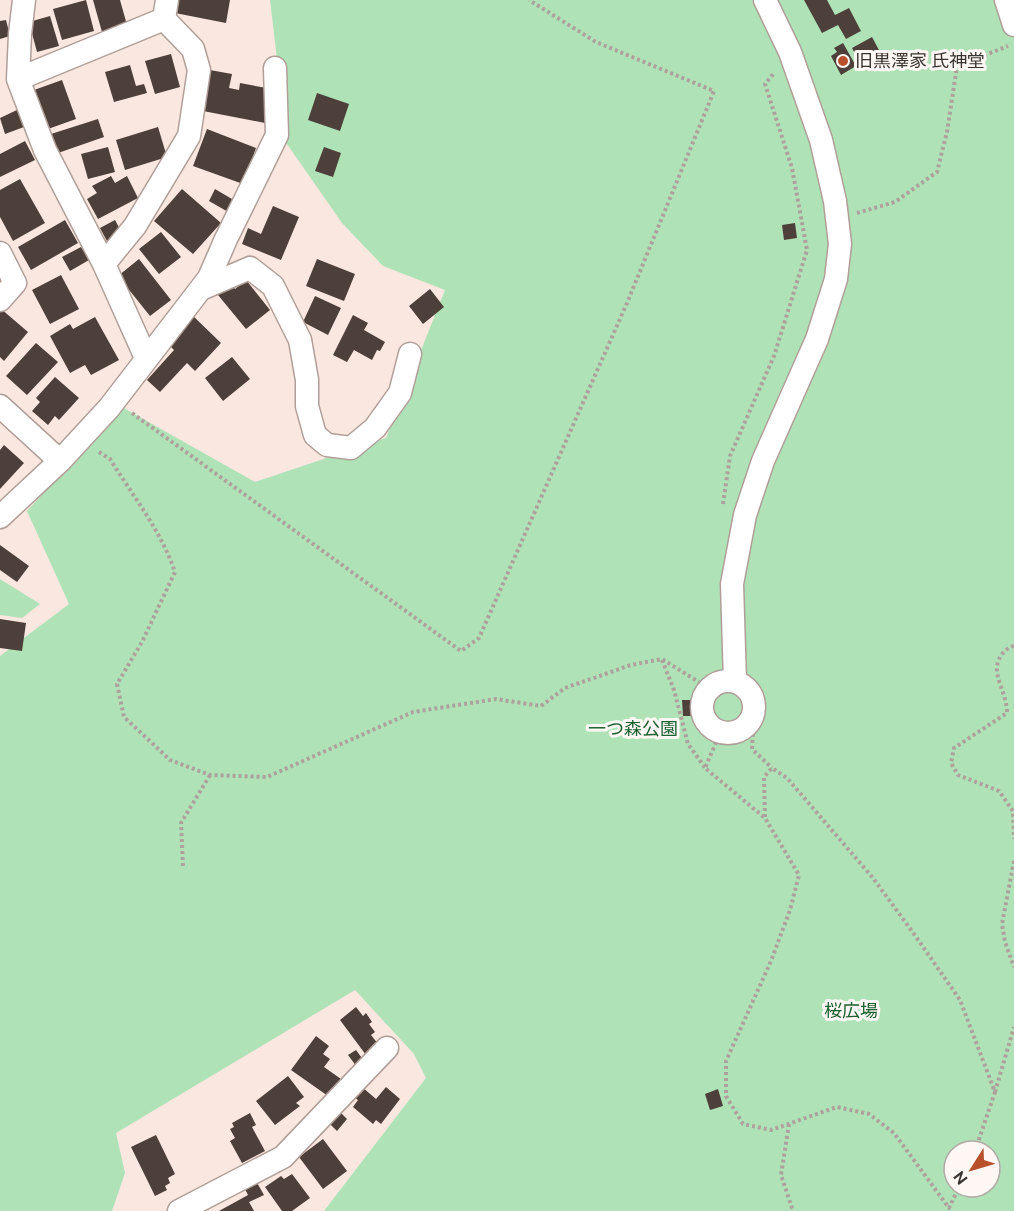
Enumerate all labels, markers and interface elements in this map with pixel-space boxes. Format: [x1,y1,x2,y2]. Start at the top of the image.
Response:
place label: 旧黒澤家 氏神堂 [855,50,985,70]
marker: 旧黒澤家 氏神堂 [836,54,850,68]
park label: 一つ森公園 [588,718,678,738]
park label: 桜広場 [824,1000,878,1020]
north arrow [942,1139,1002,1199]
text: N [949,1168,971,1188]

